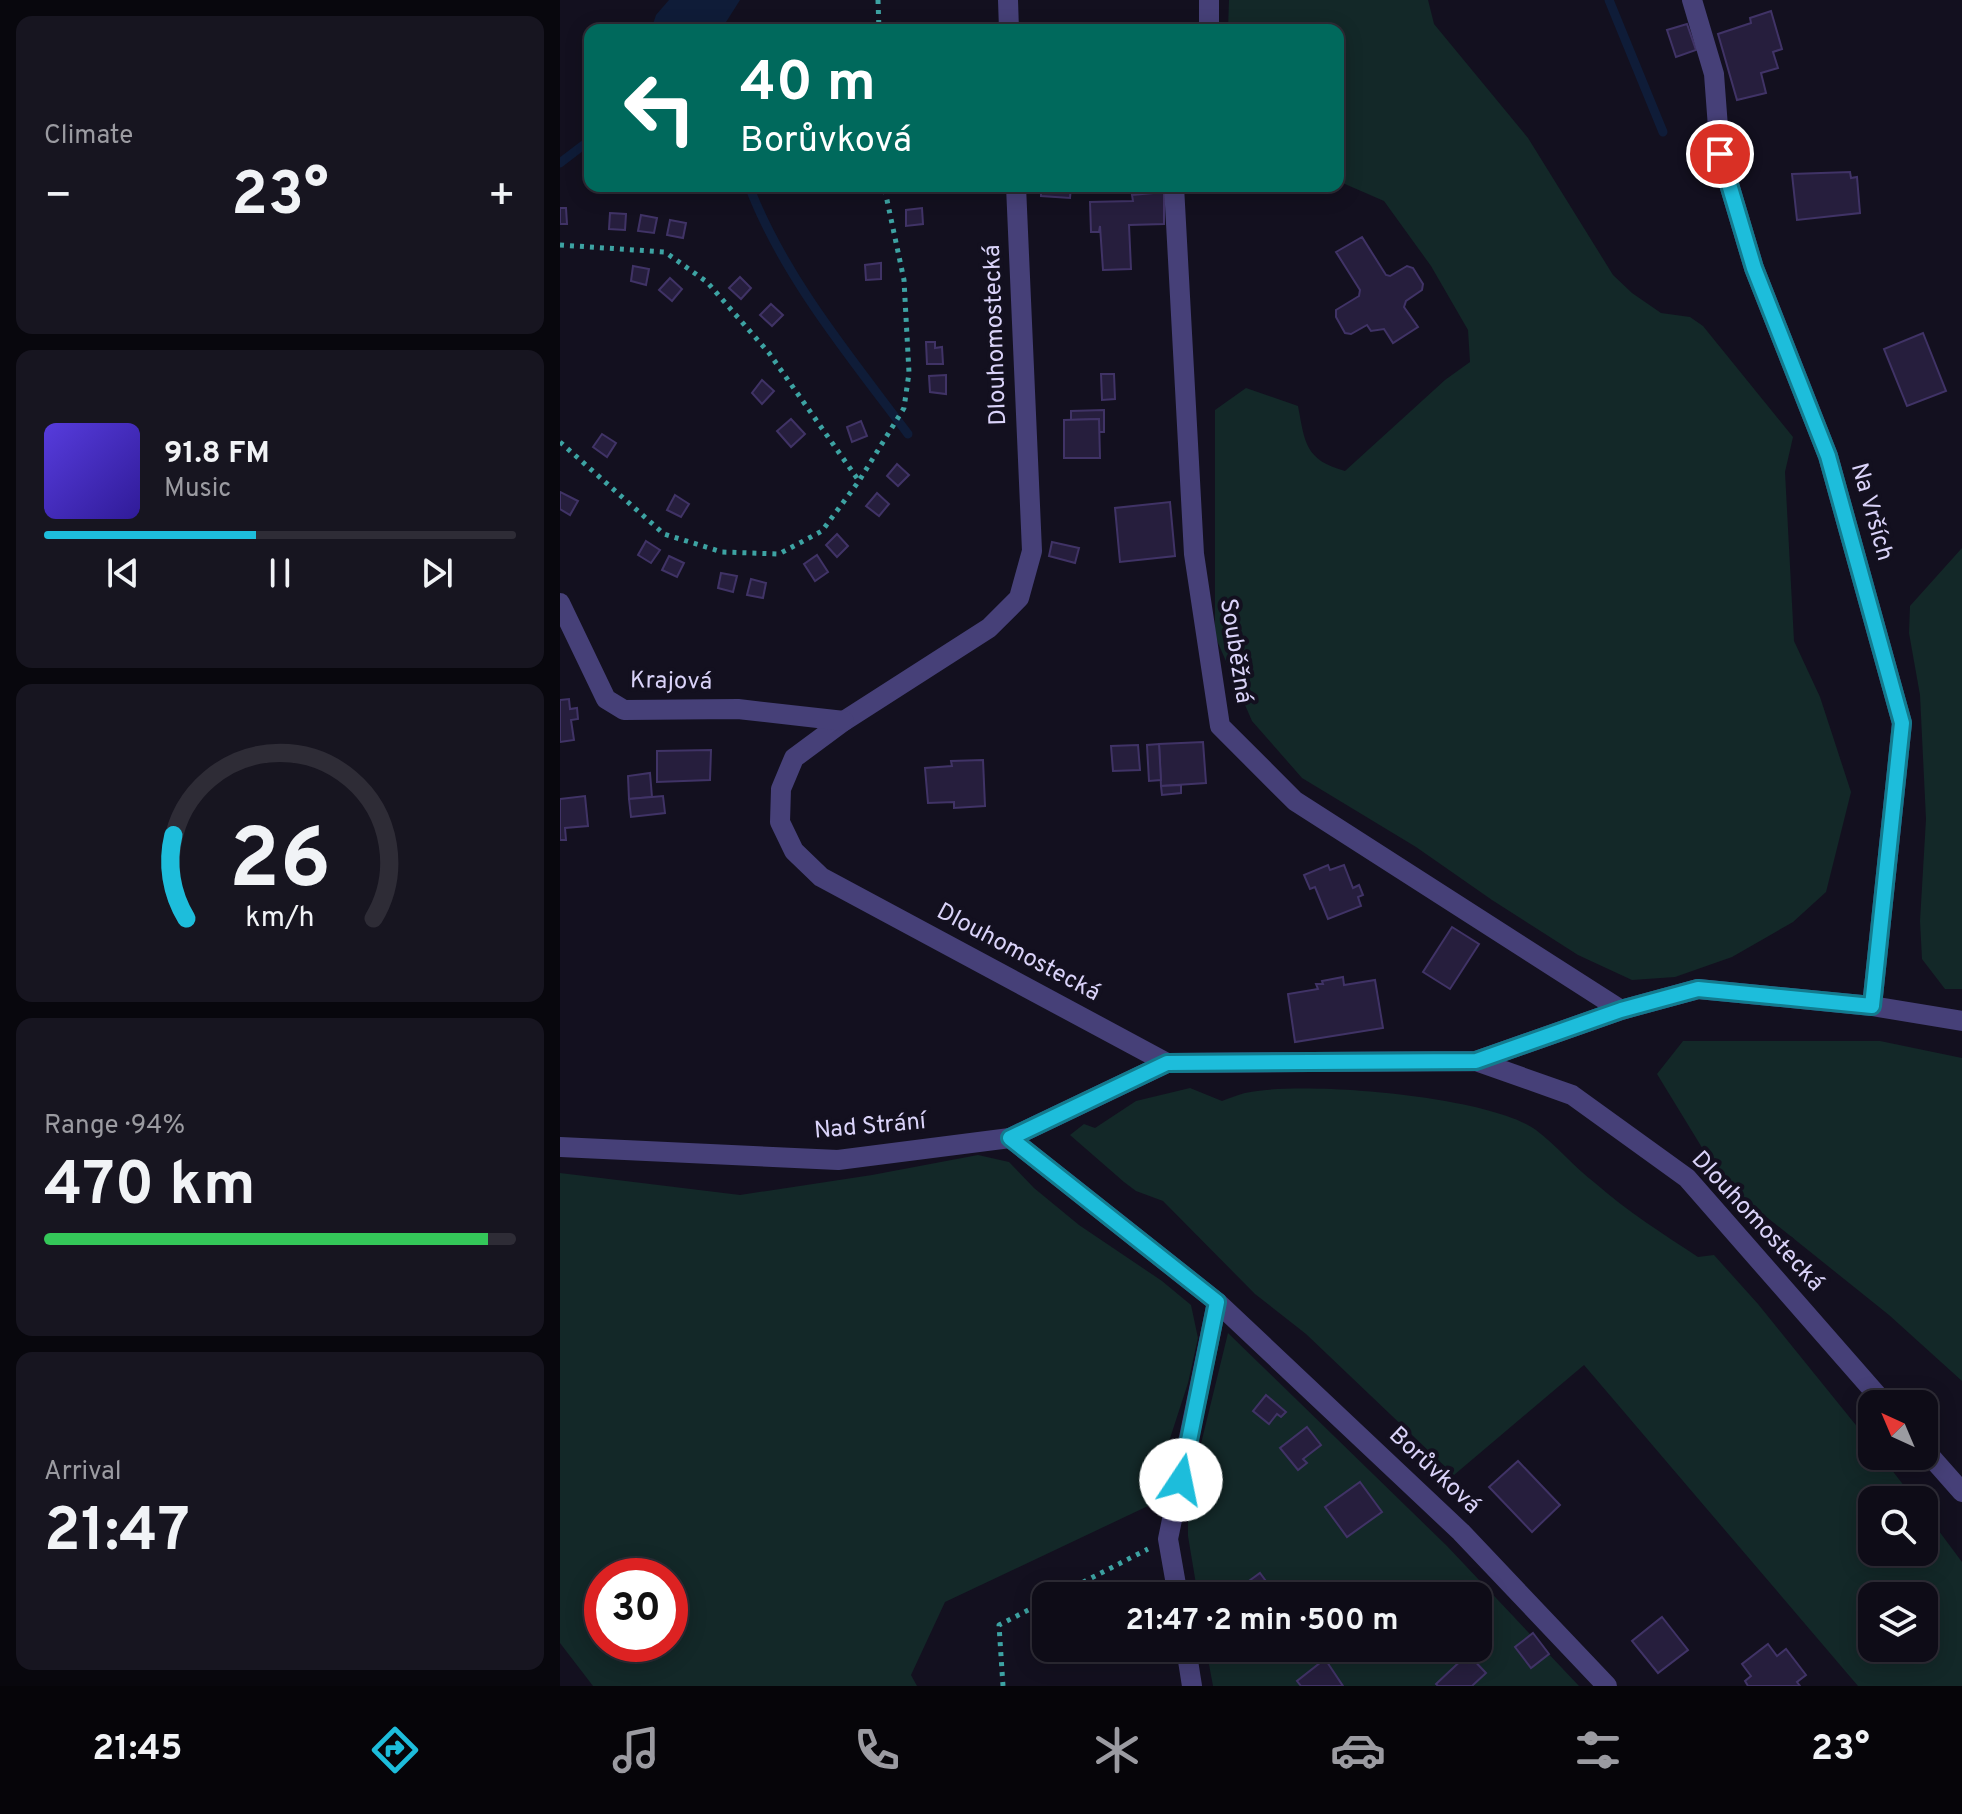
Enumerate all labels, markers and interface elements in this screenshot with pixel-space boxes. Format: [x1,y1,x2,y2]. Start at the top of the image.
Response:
text: 40 m [740,50,876,120]
icon: left [608,56,712,160]
text: Borůvková [740,119,912,165]
text: Climate [44,120,133,153]
pin [1686,120,1754,188]
icon: arrive [1698,132,1742,176]
text: 23° [231,160,329,236]
text: − [44,170,72,226]
text: + [488,170,516,226]
street label: Dlouhomostecká [978,244,1014,426]
text: 91.8 FM [164,436,270,473]
street label: Na Vrších [1843,460,1899,564]
text: Music [164,473,231,506]
icon: previous [101,551,145,595]
icon: pause [258,551,302,595]
icon: next [415,551,459,595]
street label: Souběžná [1212,596,1258,706]
street label: Krajová [630,666,712,698]
text: 26 [229,812,331,917]
street label: Dlouhomostecká [931,897,1105,1009]
text: km/h [245,901,315,937]
street label: Nad Strání [813,1107,929,1147]
text: Range · 94% [44,1110,185,1143]
street label: Dlouhomostecká [1684,1146,1830,1298]
text: 470 km [44,1150,256,1226]
north arrow [1858,1390,1938,1470]
map controls [1858,1390,1938,1662]
street label: Borůvková [1382,1421,1486,1521]
position arrow [1139,1438,1223,1522]
text: Arrival [44,1456,122,1489]
button: search [1858,1486,1938,1566]
text: 21:47 [44,1496,190,1572]
speed limit sign: 30 [584,1558,688,1662]
button: layers [1858,1582,1938,1662]
text: 21:47 · 2 min · 500 m [1125,1603,1399,1640]
icon: directions [367,1722,423,1778]
icon: music [608,1722,664,1778]
icon: phone [849,1722,905,1778]
icon: climate [1089,1722,1145,1778]
icon: car [1330,1722,1386,1778]
icon: filters [1570,1722,1626,1778]
text: 21:45 [92,1727,183,1773]
text: 23° [1811,1727,1870,1773]

